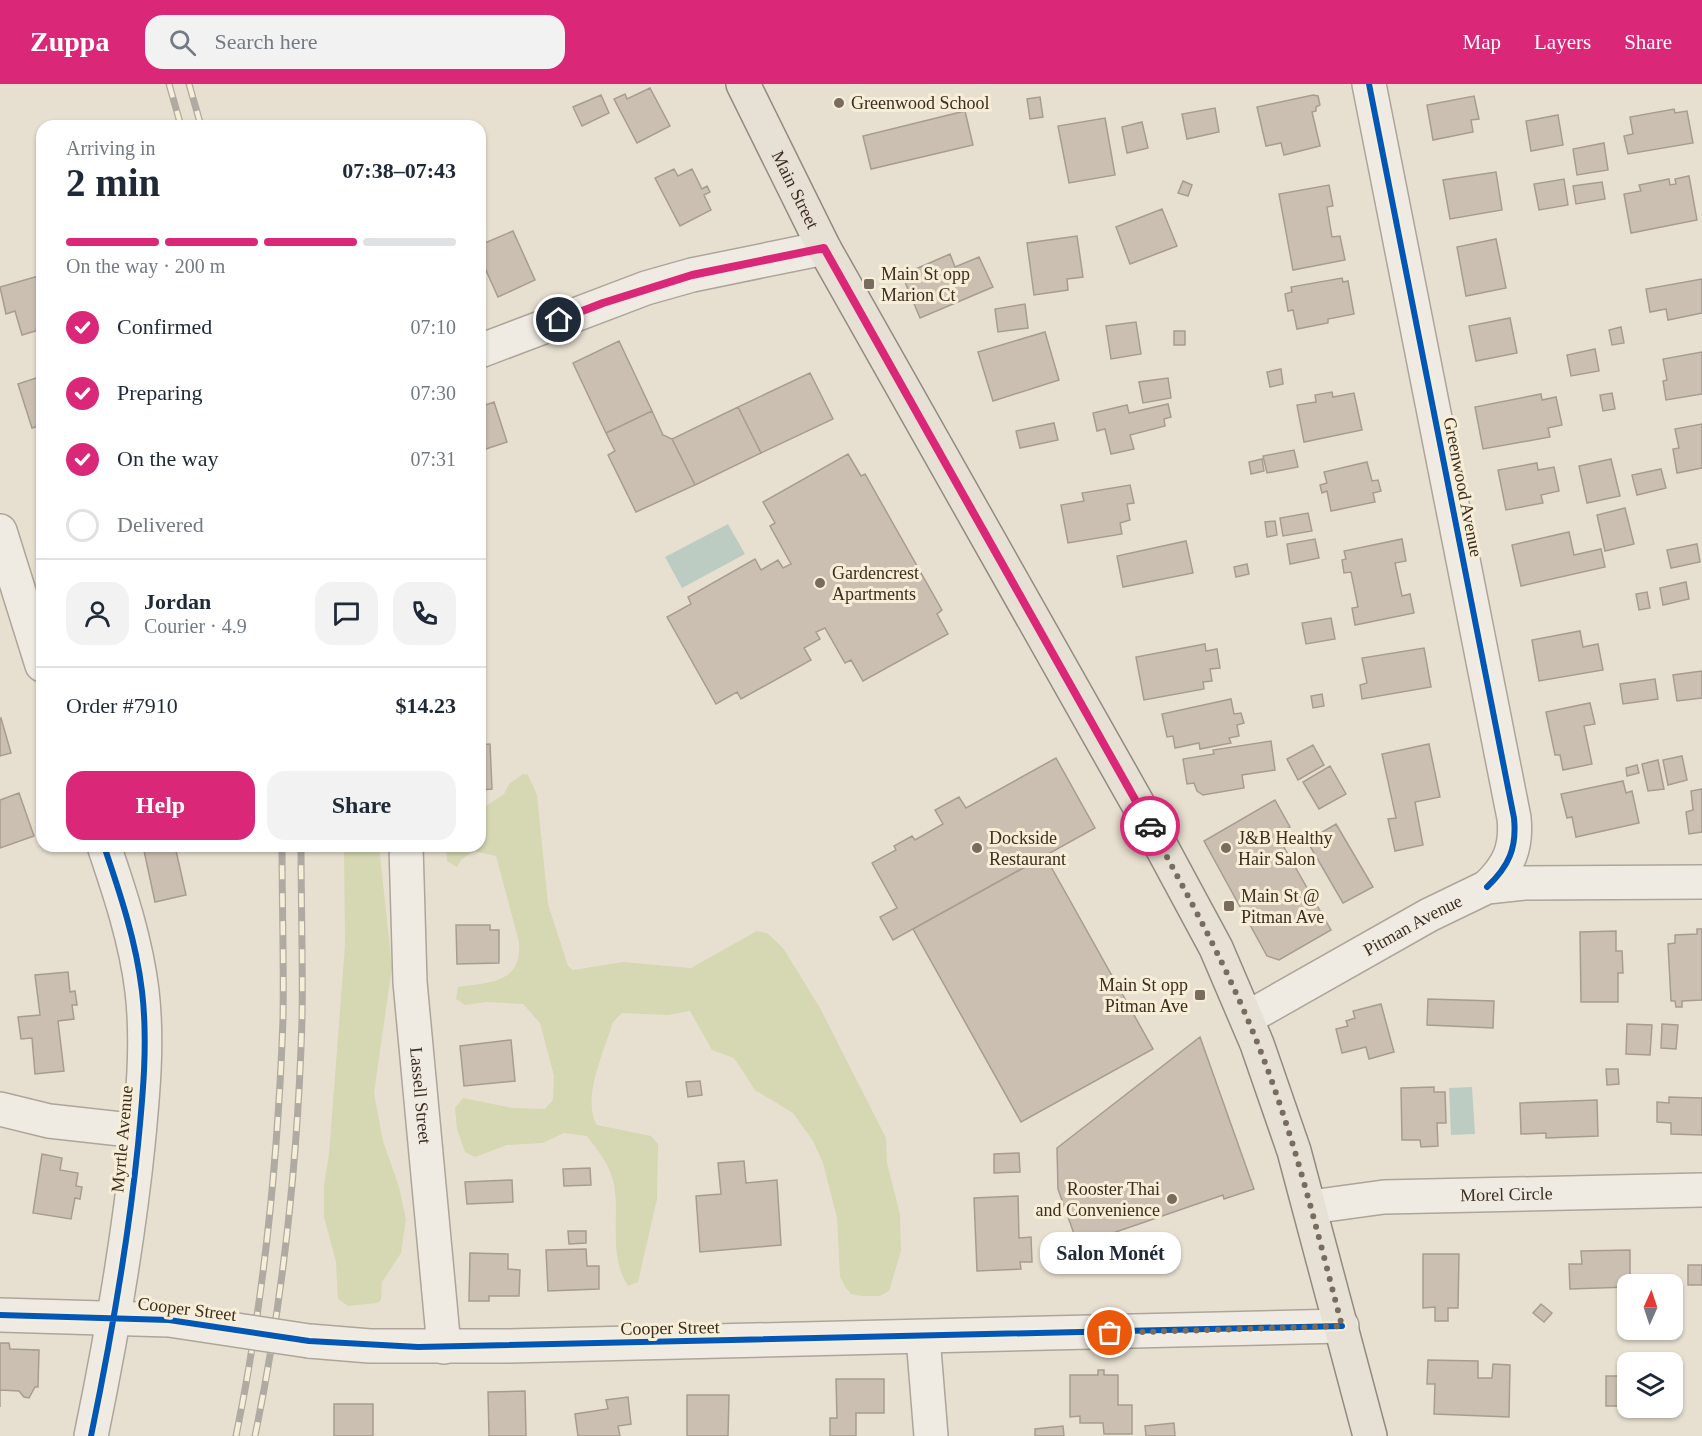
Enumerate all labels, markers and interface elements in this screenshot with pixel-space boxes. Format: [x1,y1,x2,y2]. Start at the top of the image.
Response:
search box [145,15,565,69]
text: Zuppa [30,26,109,57]
icon: search [166,26,199,59]
text: Search here [214,29,318,54]
text: Map [1463,30,1501,54]
text: Layers [1534,30,1591,54]
text: Share [1624,30,1672,54]
place label: Greenwood School [851,93,989,113]
marker: Greenwood School [832,96,846,110]
text: Arriving in [66,137,155,159]
street label: Main Street [768,147,823,232]
text: 07:38–07:43 [342,158,456,183]
text: 2 min [66,161,160,204]
text: On the way · 200 m [66,255,225,277]
place label: Main St opp Marion Ct [881,264,970,305]
marker: Main St opp Marion Ct [862,277,876,291]
pin [533,294,584,345]
icon: home [542,303,575,336]
icon: check [66,311,99,344]
text: Confirmed [117,314,212,339]
text: 07:10 [410,316,456,338]
icon: check [66,377,99,410]
text: Preparing [117,380,203,405]
text: 07:30 [410,382,456,404]
street label: Greenwood Avenue [1440,415,1486,559]
icon: check [66,443,99,476]
text: On the way [117,446,218,471]
text: 07:31 [410,448,456,470]
text: Delivered [117,512,204,537]
place label: Gardencrest Apartments [832,563,919,604]
marker: Gardencrest Apartments [813,576,827,590]
button: person [66,582,129,645]
button: chat [315,582,378,645]
button: phone [393,582,456,645]
text: Jordan [144,589,211,614]
text: Courier · 4.9 [144,615,247,637]
text: Order #7910 [66,693,178,718]
text: $14.23 [396,693,456,718]
button: Help [66,771,255,840]
button: Share [267,771,456,840]
courier [1120,796,1180,856]
icon: car [1134,810,1167,843]
place label: Dockside Restaurant [989,828,1066,869]
place label: J&B Healthy Hair Salon [1238,828,1333,869]
marker: Dockside Restaurant [970,841,984,855]
marker: J&B Healthy Hair Salon [1219,841,1233,855]
place label: Main St @ Pitman Ave [1241,886,1324,927]
street label: Pitman Avenue [1360,891,1465,960]
marker: Main St @ Pitman Ave [1222,899,1236,913]
place label: Main St opp Pitman Ave [1099,975,1188,1016]
marker: Main St opp Pitman Ave [1193,988,1207,1002]
street label: Lassell Street [406,1046,435,1145]
street label: Myrtle Avenue [107,1085,137,1193]
place label: Rooster Thai and Convenience [1036,1179,1160,1220]
street label: Morel Circle [1460,1183,1553,1205]
marker: Rooster Thai and Convenience [1165,1192,1179,1206]
callout: Salon Monét [1040,1231,1180,1273]
text: Salon Monét [1056,1242,1165,1264]
north arrow [1617,1274,1683,1340]
map controls [1617,1274,1683,1418]
street label: Cooper Street [136,1293,238,1325]
pin [1084,1307,1135,1358]
icon: bag [1093,1316,1126,1349]
street label: Cooper Street [620,1317,720,1339]
button: layers [1617,1352,1683,1418]

